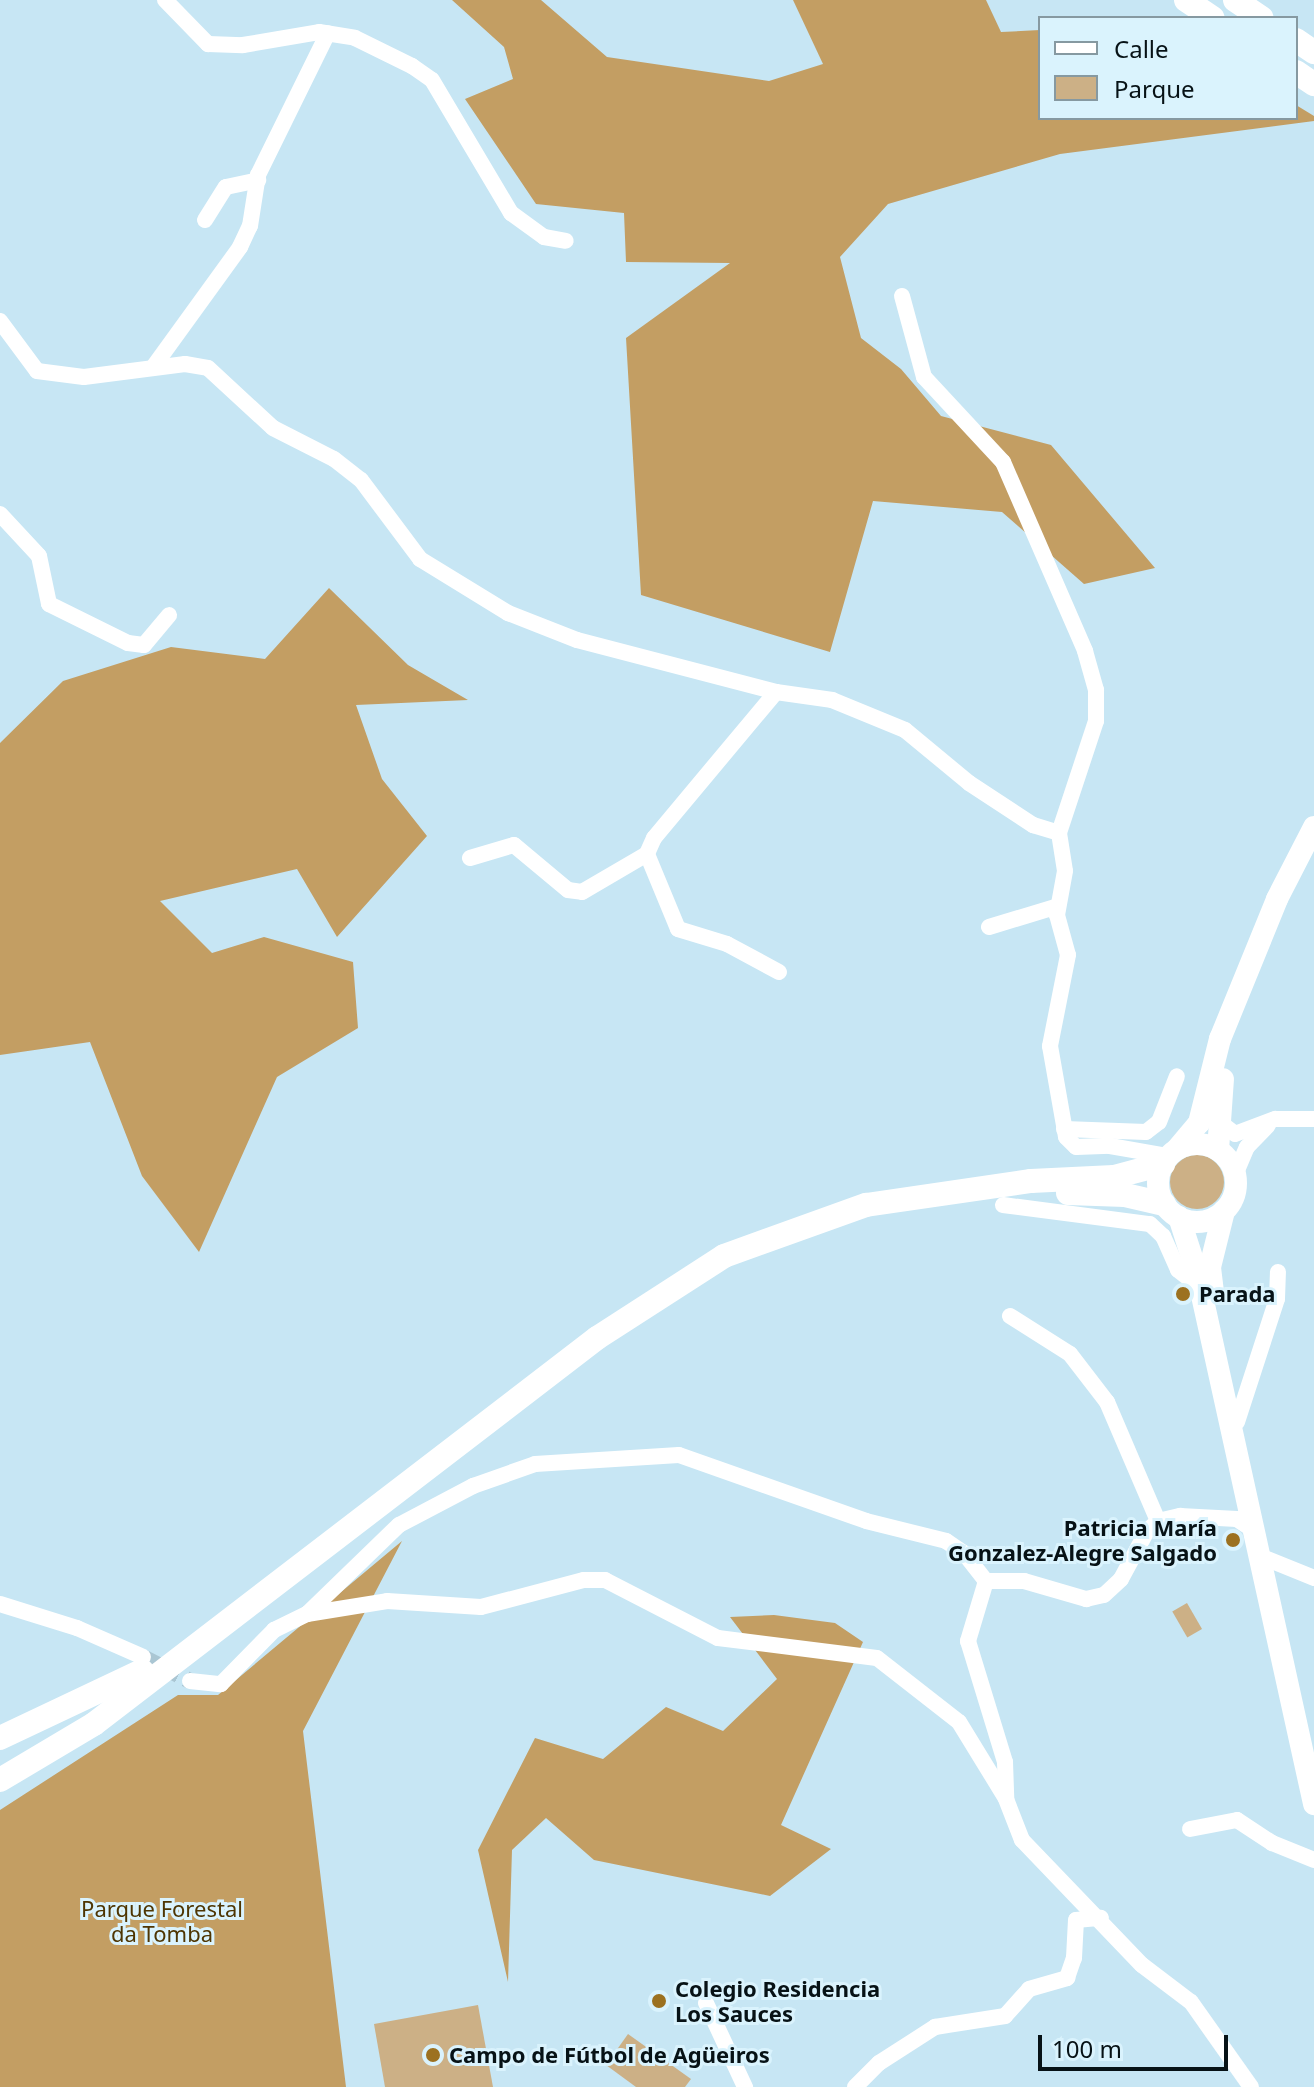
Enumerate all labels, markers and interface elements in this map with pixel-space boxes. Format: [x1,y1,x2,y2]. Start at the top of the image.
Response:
legend [1038,16,1298,120]
text: Calle [1114,32,1169,65]
text: Parque [1114,72,1195,105]
place label: Parada [1199,1281,1275,1307]
marker: Parada [1174,1285,1192,1303]
place label: Patricia María Gonzalez-Alegre Salgado [948,1514,1217,1566]
marker: Patricia María Gonzalez-Alegre Salgado [1224,1531,1242,1549]
park label: Parque Forestal da Tomba [81,1895,243,1946]
place label: Colegio Residencia Los Sauces [675,1975,880,2026]
marker: Colegio Residencia Los Sauces [650,1992,668,2010]
scale bar [1042,2019,1232,2069]
text: 100 m [1052,2032,1122,2065]
place label: Campo de Fútbol de Agüeiros [449,2042,770,2068]
marker: Campo de Fútbol de Agüeiros [424,2046,442,2064]

